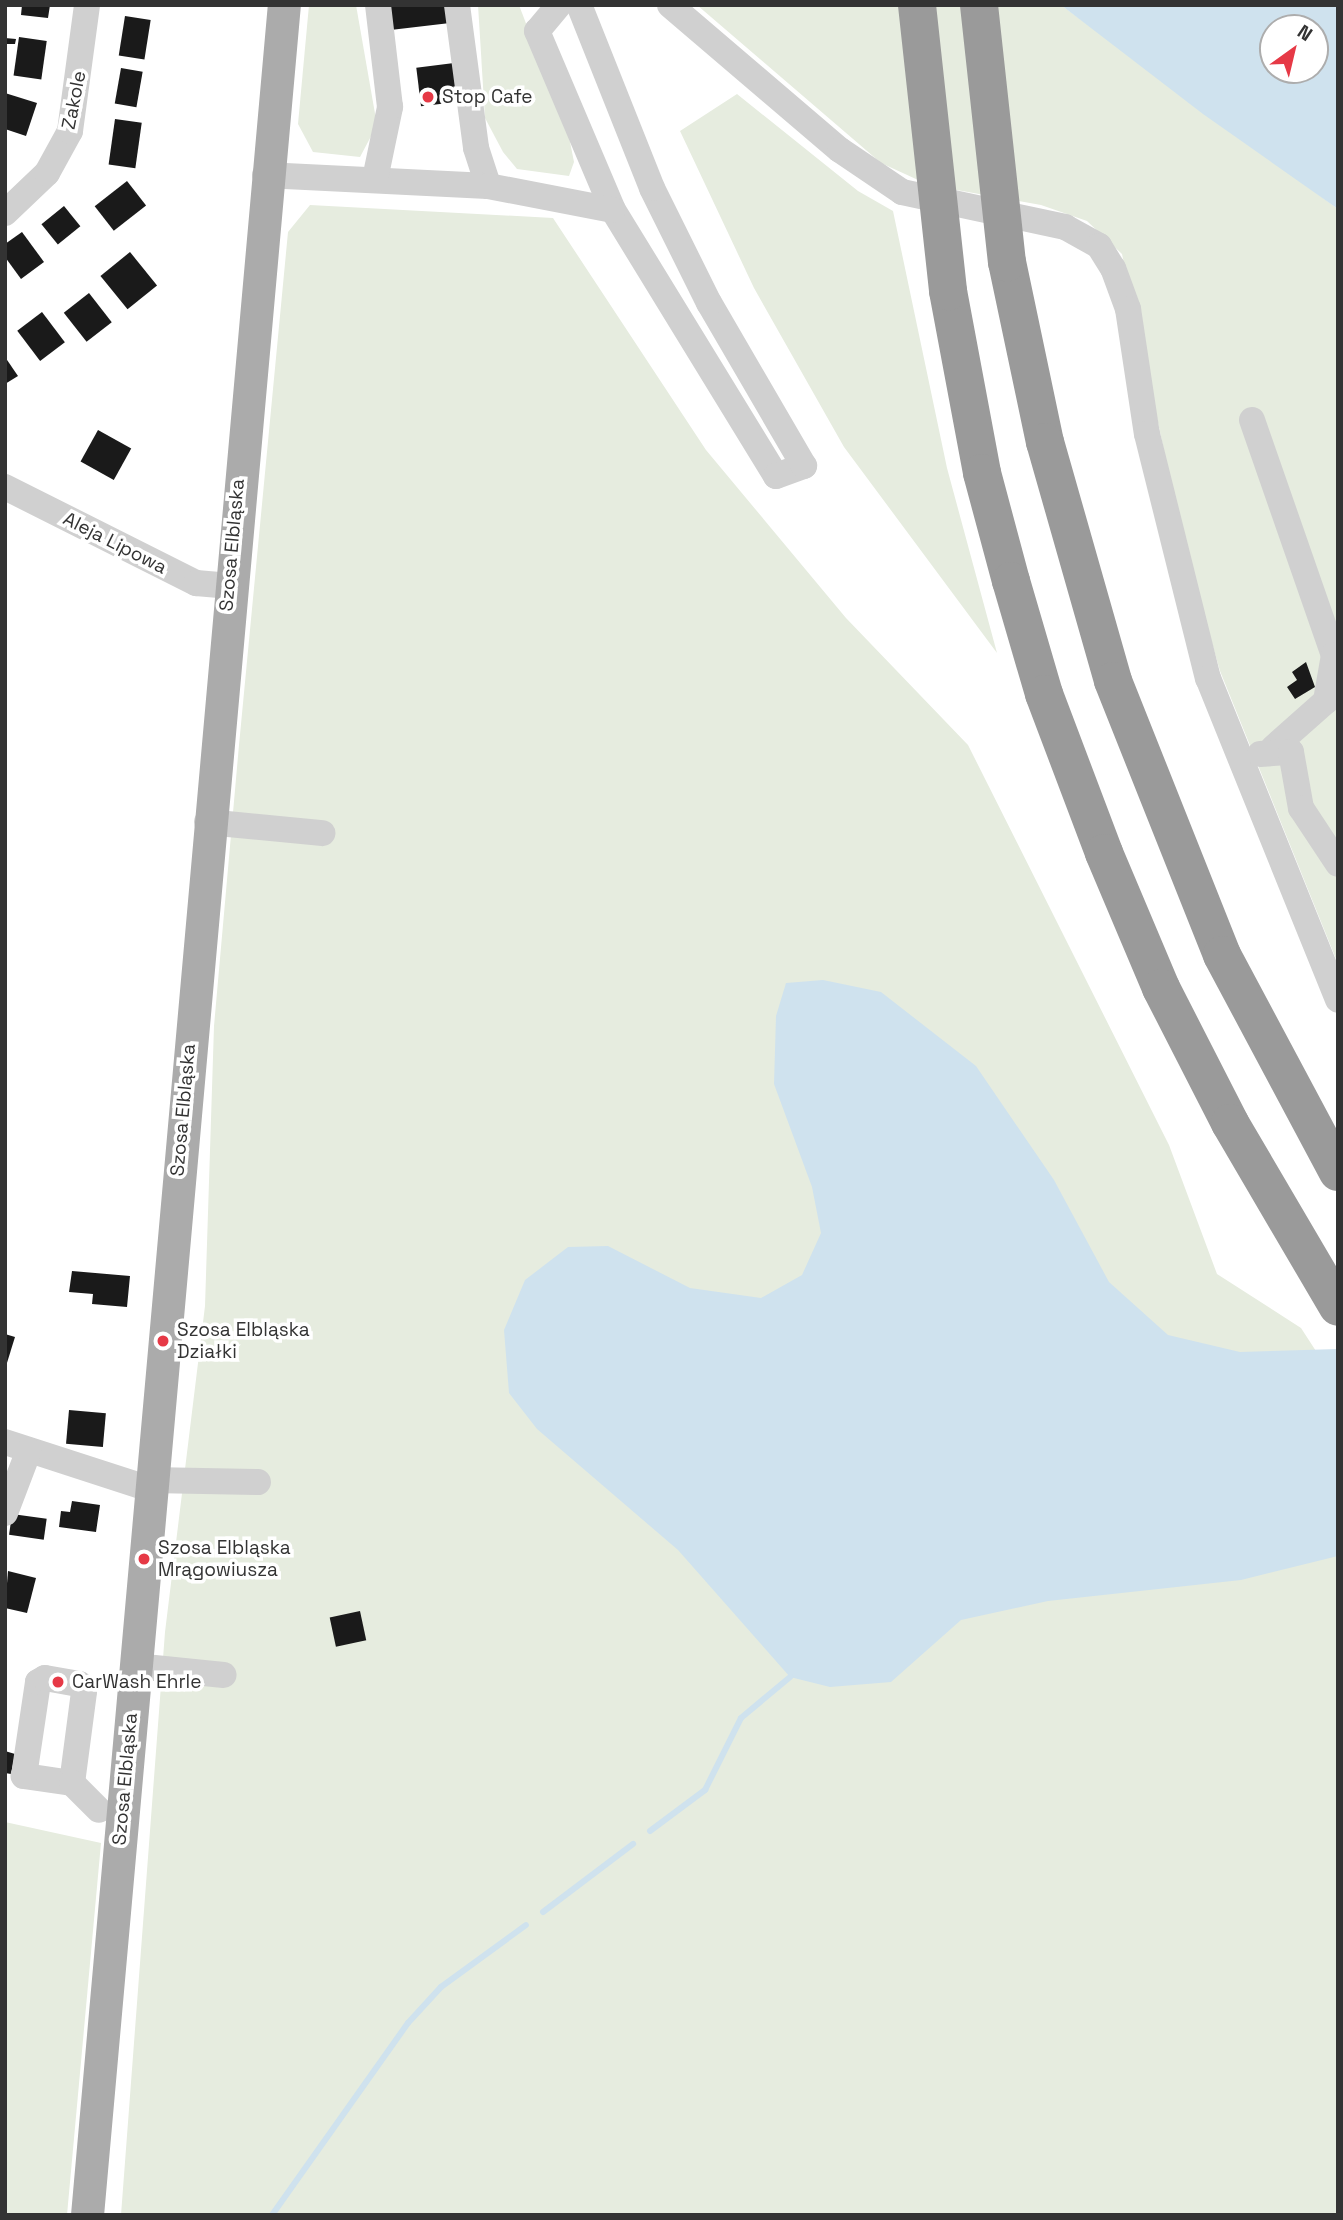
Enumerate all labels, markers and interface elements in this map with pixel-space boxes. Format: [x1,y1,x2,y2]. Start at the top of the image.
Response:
north arrow [1259,14,1329,84]
text: N [1293,19,1317,47]
street label: Zakole [57,69,91,131]
place label: Stop Cafe [442,86,533,108]
marker: Stop Cafe [420,89,436,105]
street label: Szosa Elbląska [215,478,249,612]
street label: Aleja Lipowa [59,507,171,579]
street label: Szosa Elbląska [166,1043,200,1177]
place label: Szosa Elbląska Działki [177,1319,310,1363]
marker: Szosa Elbląska Działki [155,1333,171,1349]
place label: Szosa Elbląska Mrągowiusza [158,1537,291,1581]
marker: Szosa Elbląska Mrągowiusza [136,1551,152,1567]
place label: CarWash Ehrle [72,1671,202,1693]
marker: CarWash Ehrle [50,1674,66,1690]
street label: Szosa Elbląska [108,1712,142,1846]

